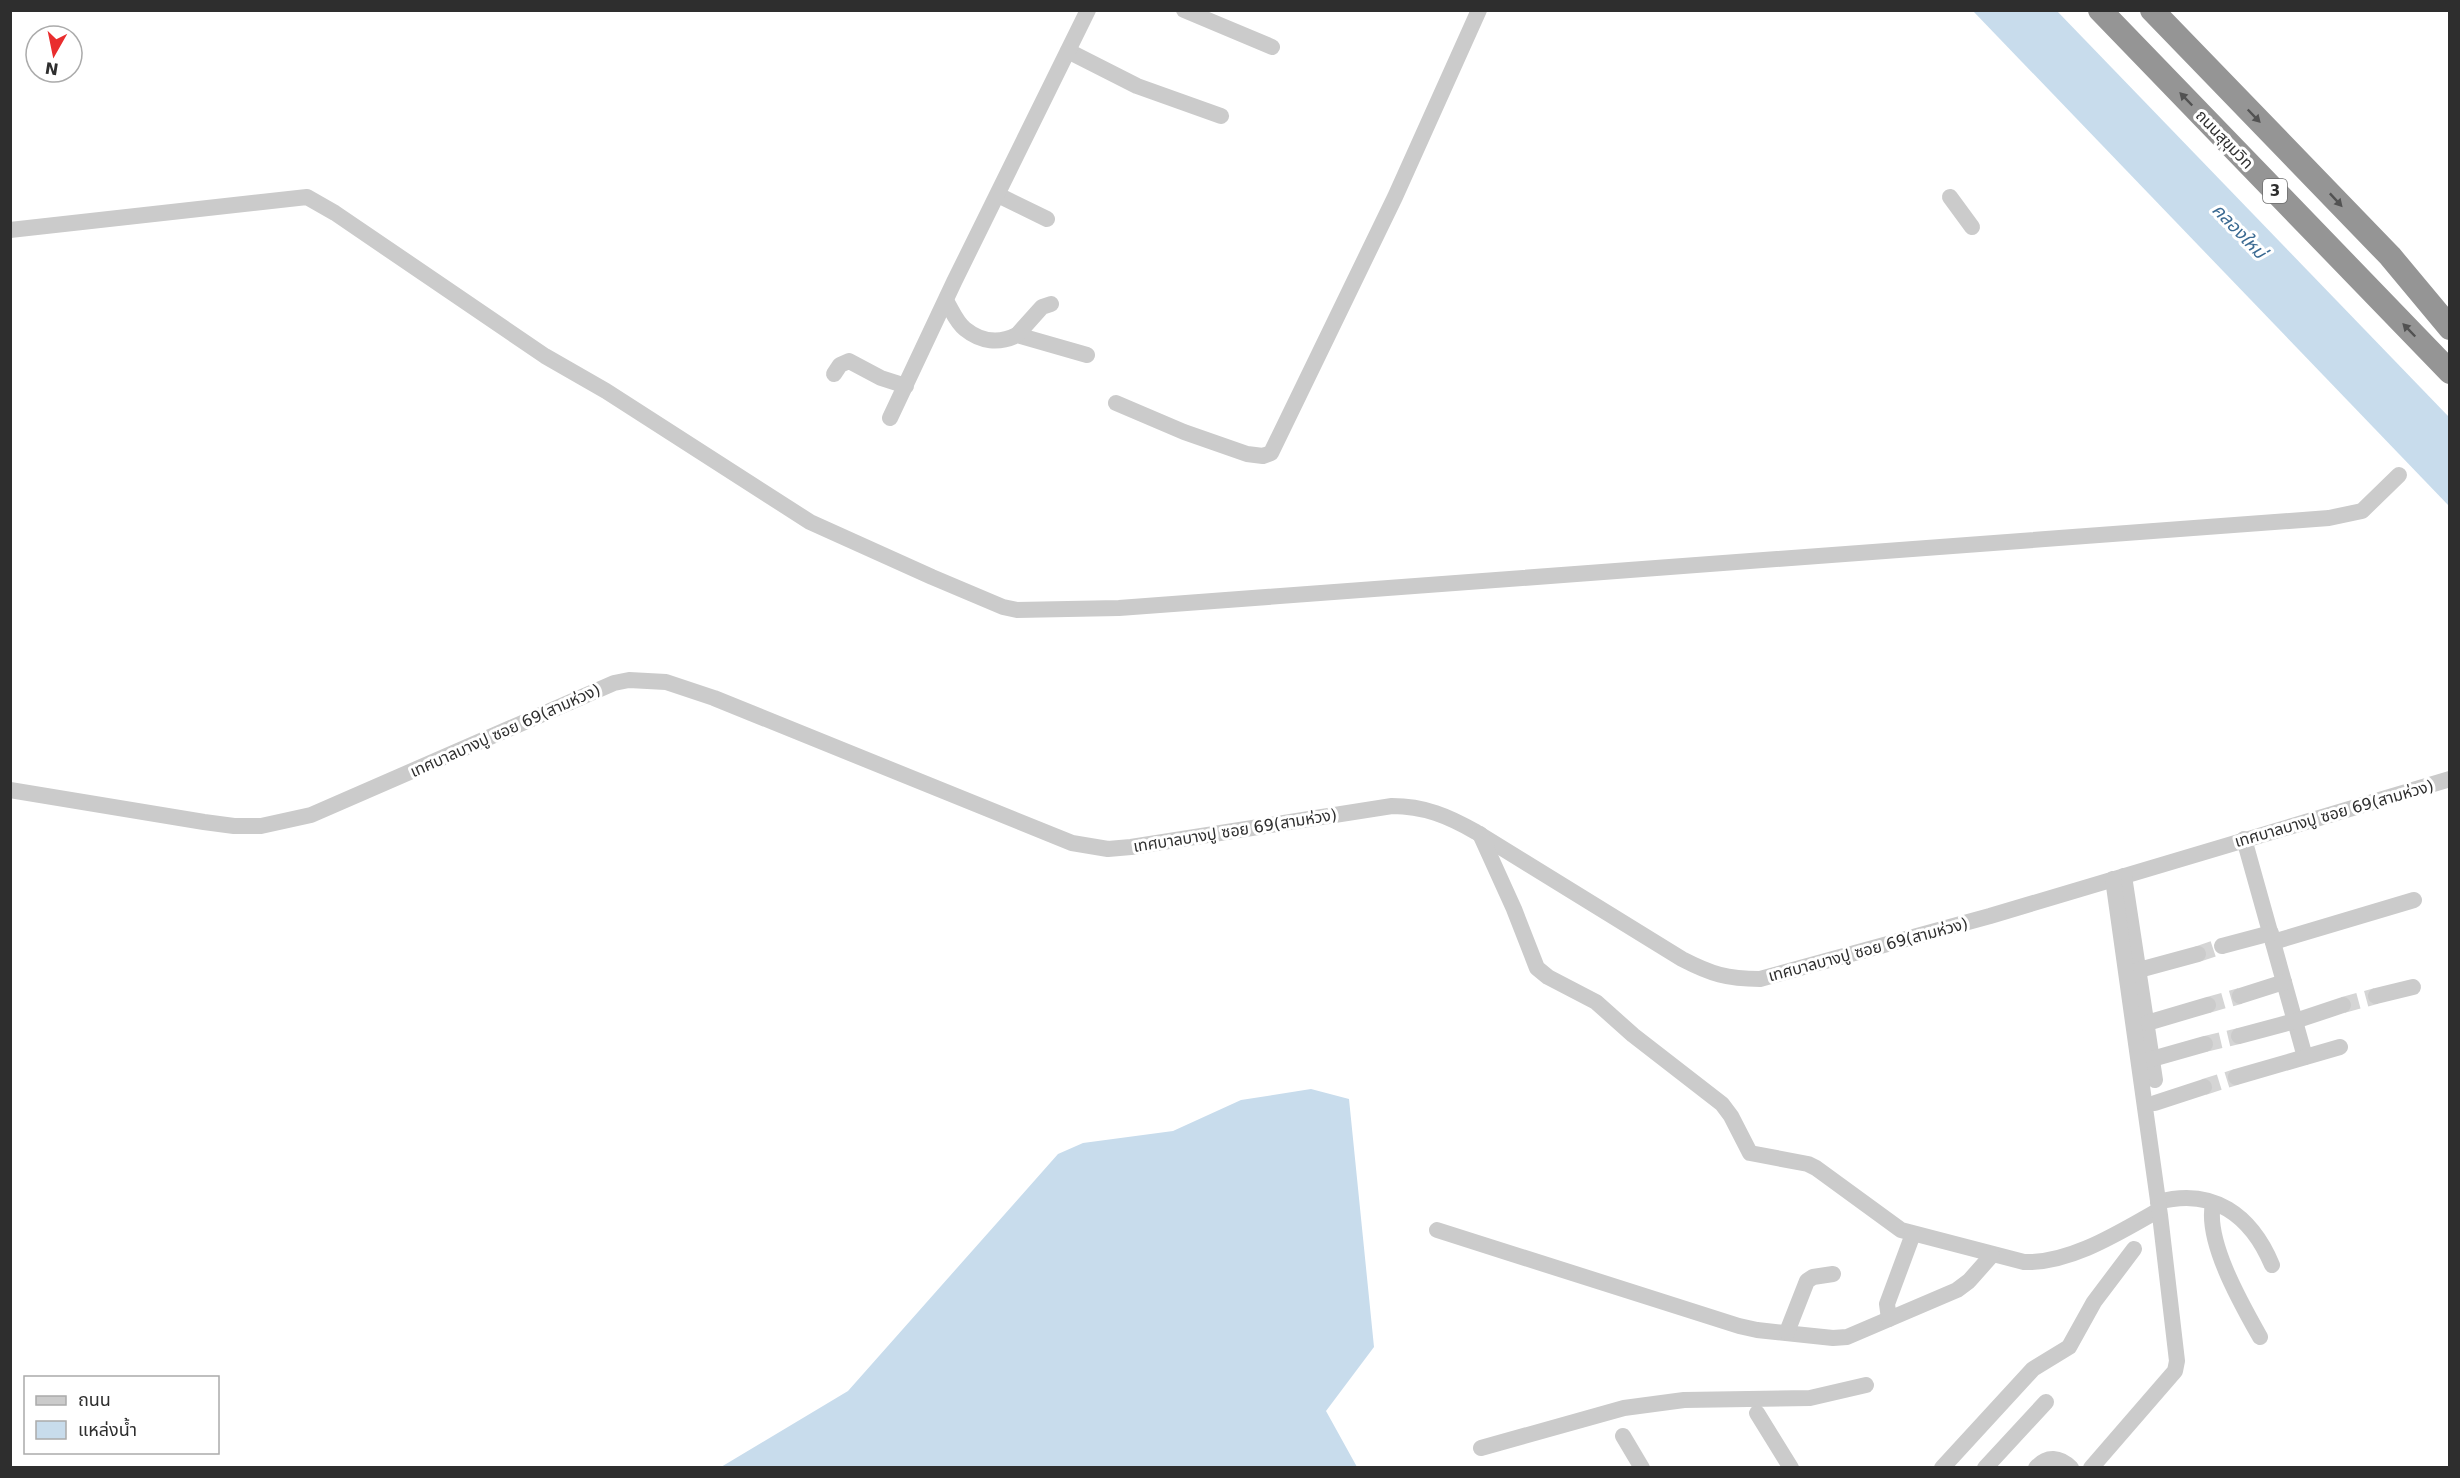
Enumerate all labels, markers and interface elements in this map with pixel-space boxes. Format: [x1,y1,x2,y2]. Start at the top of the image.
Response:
north arrow [24,24,84,84]
text: N [44,58,60,79]
one-way arrow [2179,91,2193,106]
street label: ถนนสุขุมวิท [2192,106,2257,173]
one-way arrow [2247,108,2261,122]
road number: 3 [2263,179,2287,203]
one-way arrow [2329,193,2343,208]
water label: คลองใหม่ [2208,199,2273,265]
one-way arrow [2402,324,2416,338]
street label: เทศบาลบางปู ซอย 69(สามห่วง) [407,680,603,781]
street label: เทศบาลบางปู ซอย 69(สามห่วง) [2232,776,2436,851]
street label: เทศบาลบางปู ซอย 69(สามห่วง) [1132,805,1338,856]
street label: เทศบาลบางปู ซอย 69(สามห่วง) [1766,914,1970,985]
legend [24,1376,219,1454]
text: ถนน [78,1389,111,1410]
text: แหล่งน้ำ [78,1417,137,1440]

